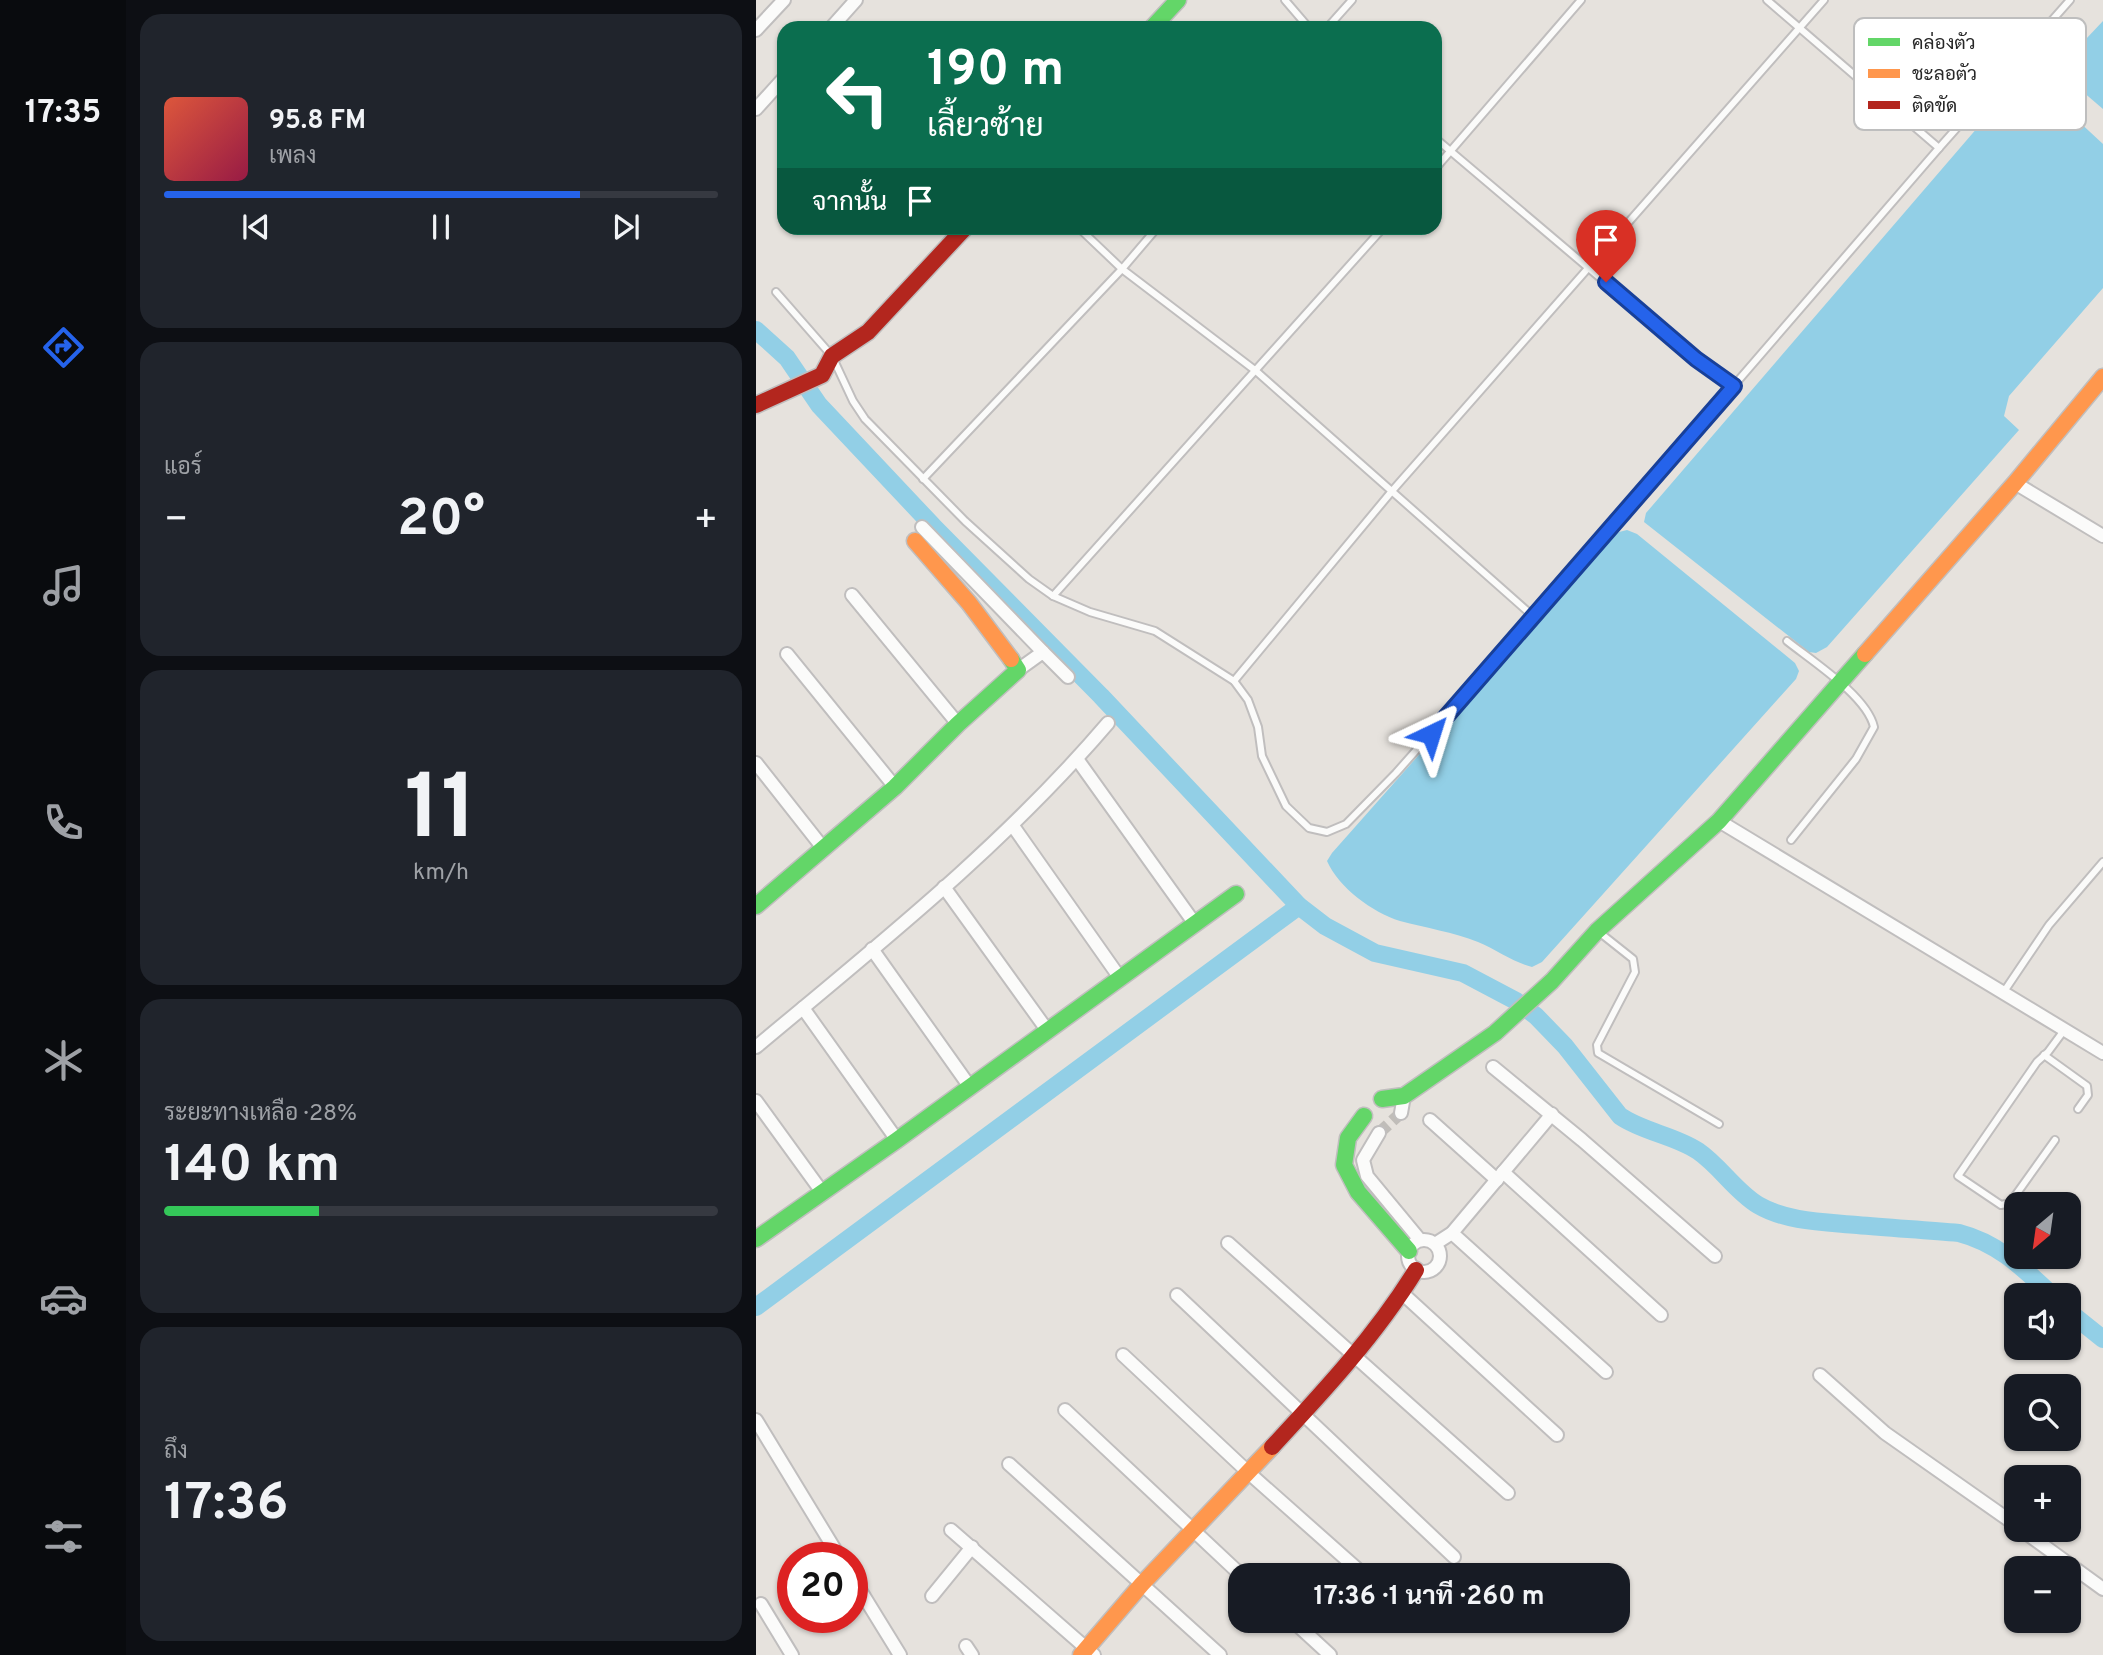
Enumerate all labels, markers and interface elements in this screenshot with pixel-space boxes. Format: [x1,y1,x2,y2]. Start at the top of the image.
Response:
legend [1854,18,2086,130]
text: คล่องตัว [1912,31,1976,56]
text: 190 m [927,41,1064,103]
icon: left [812,49,903,140]
text: ชะลอตัว [1912,63,1977,87]
text: 17:35 [25,94,101,134]
text: ติดขัด [1912,95,1957,119]
text: 95.8 FM [269,105,366,138]
text: เลี้ยวซ้าย [927,108,1044,148]
text: เพลง [269,143,316,172]
icon: arrive [901,182,939,220]
text: จากนั้น [812,187,887,220]
icon: previous [237,208,275,246]
icon: pause [422,208,460,246]
icon: next [607,208,645,246]
pin [1576,210,1636,282]
icon: arrive [1587,221,1625,259]
icon: directions [39,323,88,372]
text: แอร์ [164,454,202,483]
text: 20° [397,488,485,554]
text: − [164,497,189,546]
text: + [693,497,718,546]
icon: music [39,561,88,610]
position arrow [1394,697,1468,771]
text: 11 [405,756,477,871]
icon: phone [39,798,88,847]
text: km/h [413,859,469,888]
icon: climate [39,1036,88,1085]
text: ระยะทางเหลือ · 28% [164,1100,357,1129]
text: 140 km [164,1134,340,1200]
north arrow [2004,1192,2081,1269]
map controls [2004,1192,2081,1633]
icon: car [39,1274,88,1323]
button: sound [2004,1283,2081,1360]
button: search [2004,1374,2081,1451]
text: ถึง [164,1438,188,1467]
button: + [2004,1465,2081,1542]
text: 17:36 [164,1472,288,1538]
icon: filters [39,1512,88,1561]
speed limit sign: 20 [777,1542,868,1633]
button: − [2004,1556,2081,1633]
text: 17:36 · 1 นาที · 260 m [1313,1581,1545,1614]

